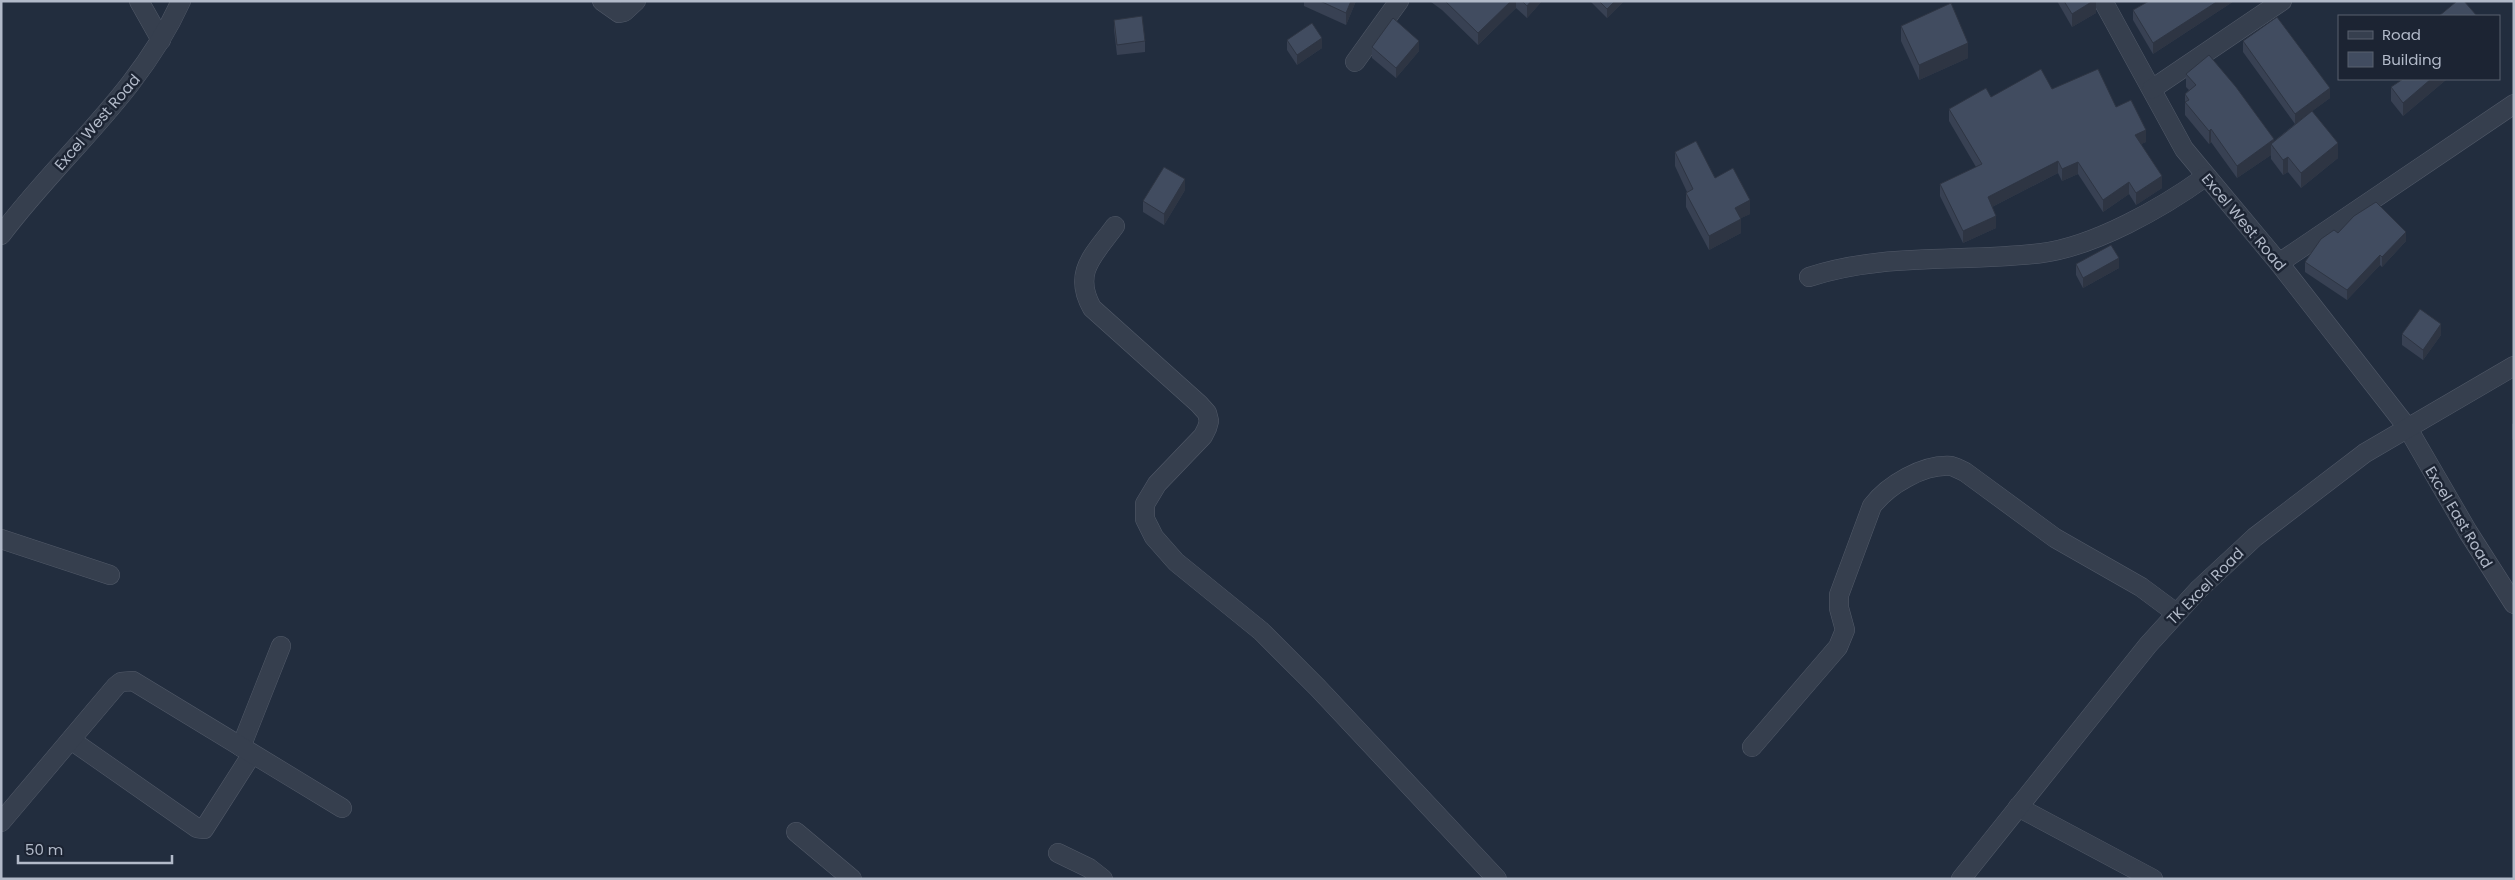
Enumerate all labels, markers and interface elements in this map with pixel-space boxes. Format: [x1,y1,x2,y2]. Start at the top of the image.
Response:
legend [2338,15,2500,80]
text: Road [2382,24,2421,45]
text: Building [2382,49,2442,70]
street label: Excel West Road [49,69,145,175]
street label: Excel West Road [2197,169,2291,275]
street label: Excel East Road [2420,462,2498,572]
street label: TK Excel Road [2162,543,2248,629]
scale bar [18,832,171,864]
text: 50 m [25,839,63,860]

